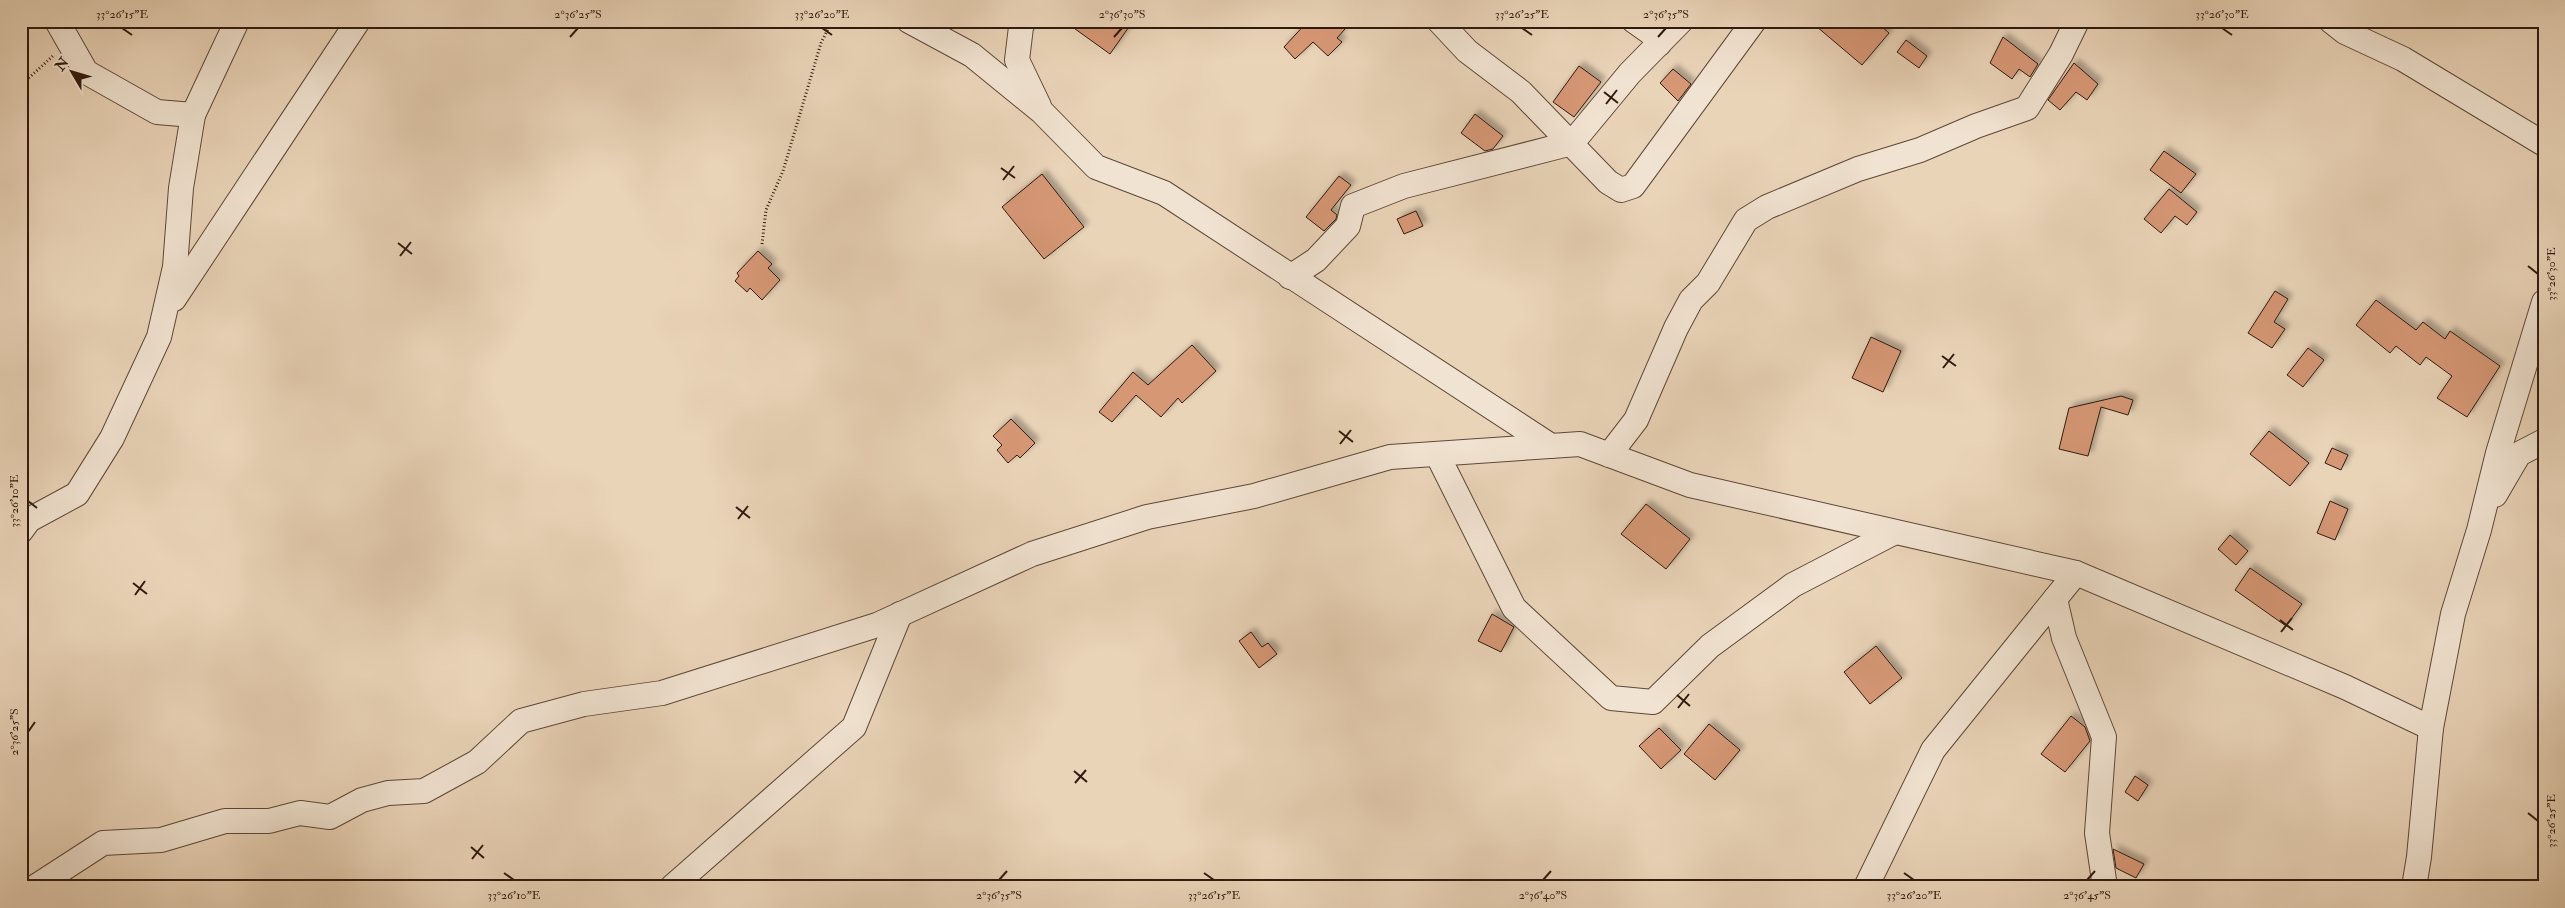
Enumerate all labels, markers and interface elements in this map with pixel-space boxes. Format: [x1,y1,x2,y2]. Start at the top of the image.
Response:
text: 33°26'15"E [96,7,148,22]
text: 2°36'25"S [554,7,602,22]
text: 33°26'20"E [795,7,850,22]
text: 2°36'30"S [1099,7,1145,22]
text: 33°26'25"E [1495,7,1549,22]
text: 2°36'35"S [1643,7,1689,22]
text: 33°26'30"E [2195,7,2249,22]
north arrow [48,48,98,98]
text: N [51,54,73,75]
text: 33°26'30"E [2544,247,2559,301]
text: 33°26'10"E [7,474,22,527]
text: 2°36'25"S [7,708,22,756]
text: 33°26'25"E [2544,794,2559,848]
text: 33°26'10"E [488,888,541,903]
text: 2°36'35"S [976,888,1022,903]
text: 33°26'15"E [1188,888,1240,903]
text: 2°36'40"S [1519,888,1567,903]
text: 33°26'20"E [1887,888,1942,903]
text: 2°36'45"S [2063,888,2111,903]

